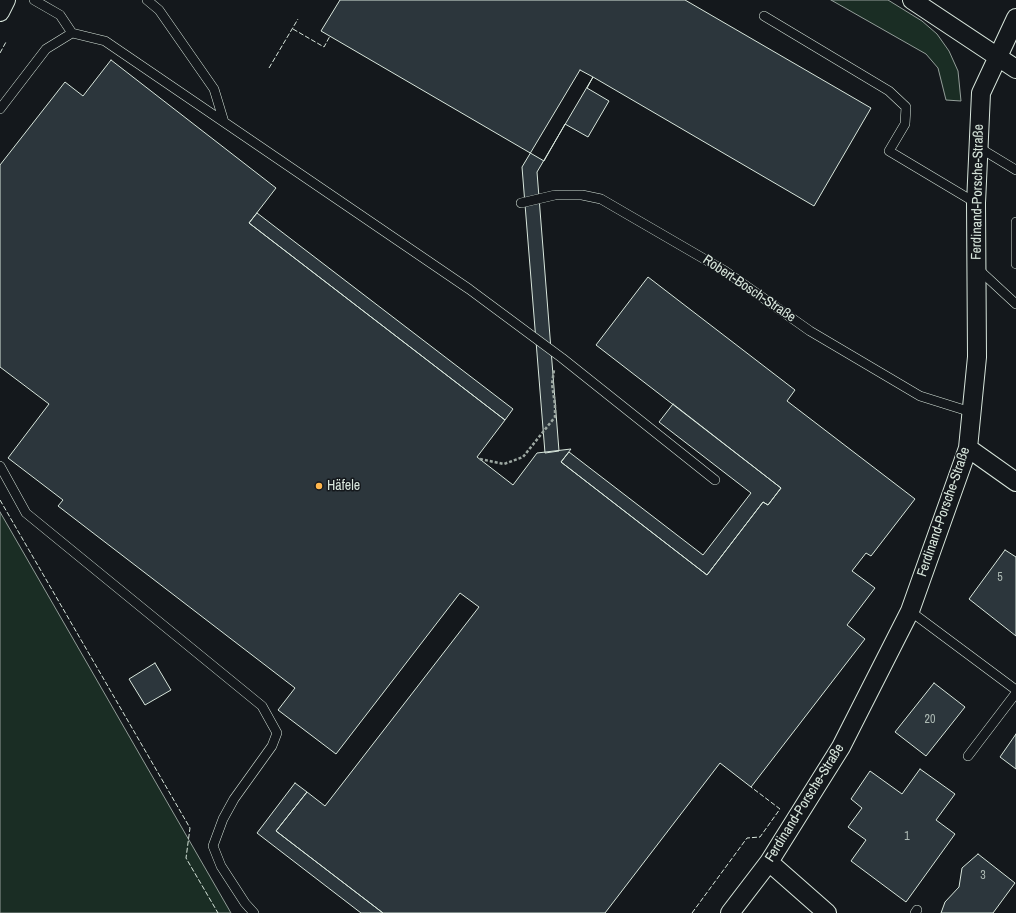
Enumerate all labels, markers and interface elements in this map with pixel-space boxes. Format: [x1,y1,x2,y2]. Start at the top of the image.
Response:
street label: Ferdinand-Porsche-Straße [968,124,988,260]
street label: Robert-Bosch-Straße [699,252,799,326]
street label: Ferdinand-Porsche-Straße [914,445,974,579]
place label: Häfele [327,478,360,494]
marker: Häfele [314,481,324,491]
house number: 5 [997,571,1003,585]
house number: 20 [925,713,935,727]
street label: Ferdinand-Porsche-Straße [762,741,848,865]
house number: 1 [904,830,910,844]
house number: 3 [980,869,986,883]

